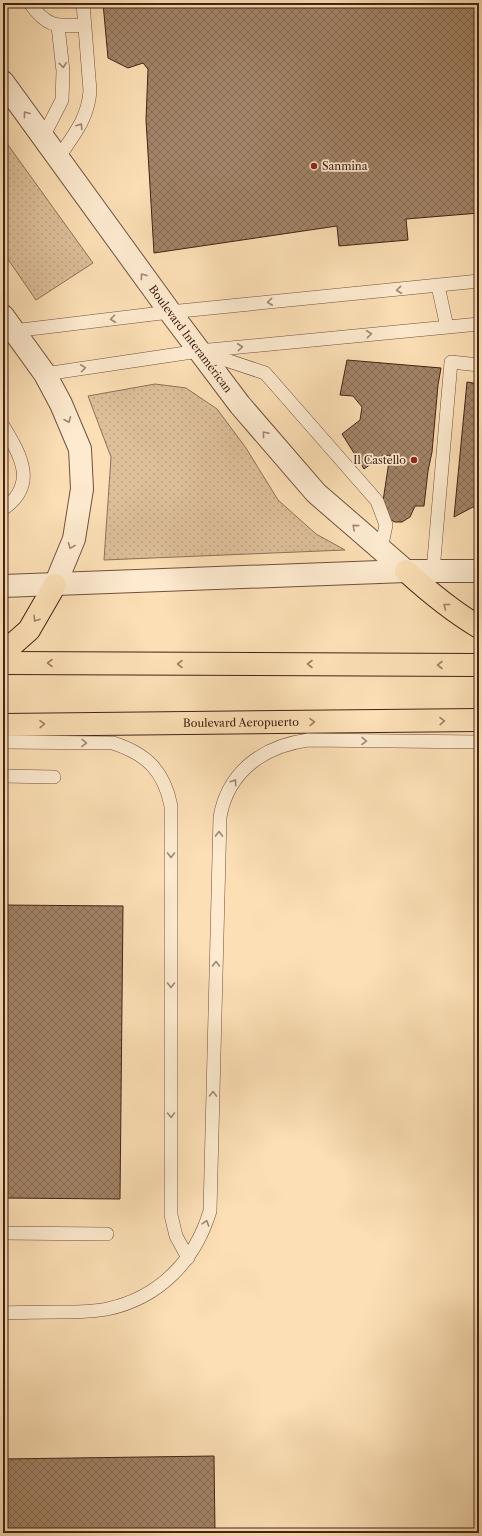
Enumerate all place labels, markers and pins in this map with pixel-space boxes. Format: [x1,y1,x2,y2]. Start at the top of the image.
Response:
place label: Sanmina [322,159,368,173]
marker: Sanmina [309,161,319,171]
place label: Il Castello [353,453,406,467]
marker: Il Castello [409,455,419,465]

